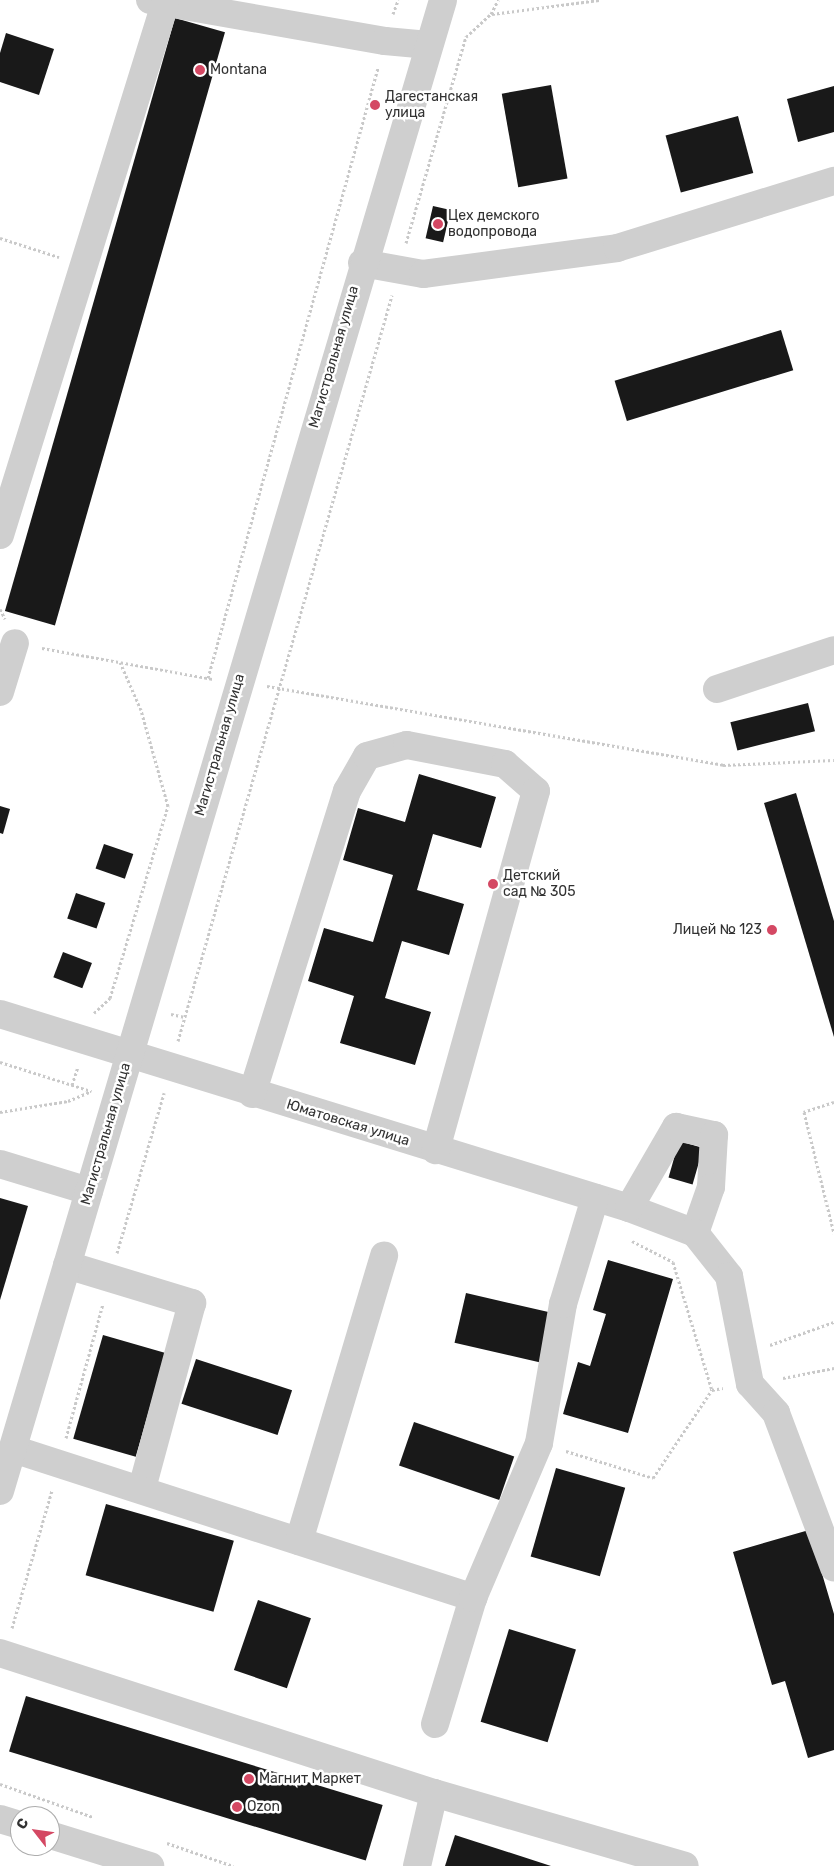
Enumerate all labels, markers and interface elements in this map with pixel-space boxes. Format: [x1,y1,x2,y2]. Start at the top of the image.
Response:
place label: Montana [210,62,267,78]
marker: Montana [194,64,206,76]
place label: Дагестанская улица [385,89,478,121]
marker: Дагестанская улица [369,99,381,111]
place label: Цех демского водопровода [448,208,540,240]
marker: Цех демского водопровода [432,218,444,230]
street label: Магистральная улица [306,284,362,430]
street label: Магистральная улица [192,672,248,818]
place label: Детский сад № 305 [503,868,576,900]
marker: Детский сад № 305 [487,878,499,890]
place label: Лицей № 123 [673,922,762,938]
marker: Лицей № 123 [766,924,778,936]
street label: Магистральная улица [78,1061,134,1207]
street label: Юматовская улица [284,1096,412,1150]
place label: Магнит Маркет [259,1771,361,1787]
marker: Магнит Маркет [243,1773,255,1785]
place label: Ozon [247,1799,280,1815]
marker: Ozon [231,1801,243,1813]
north arrow [10,1806,60,1856]
text: С [13,1815,32,1832]

